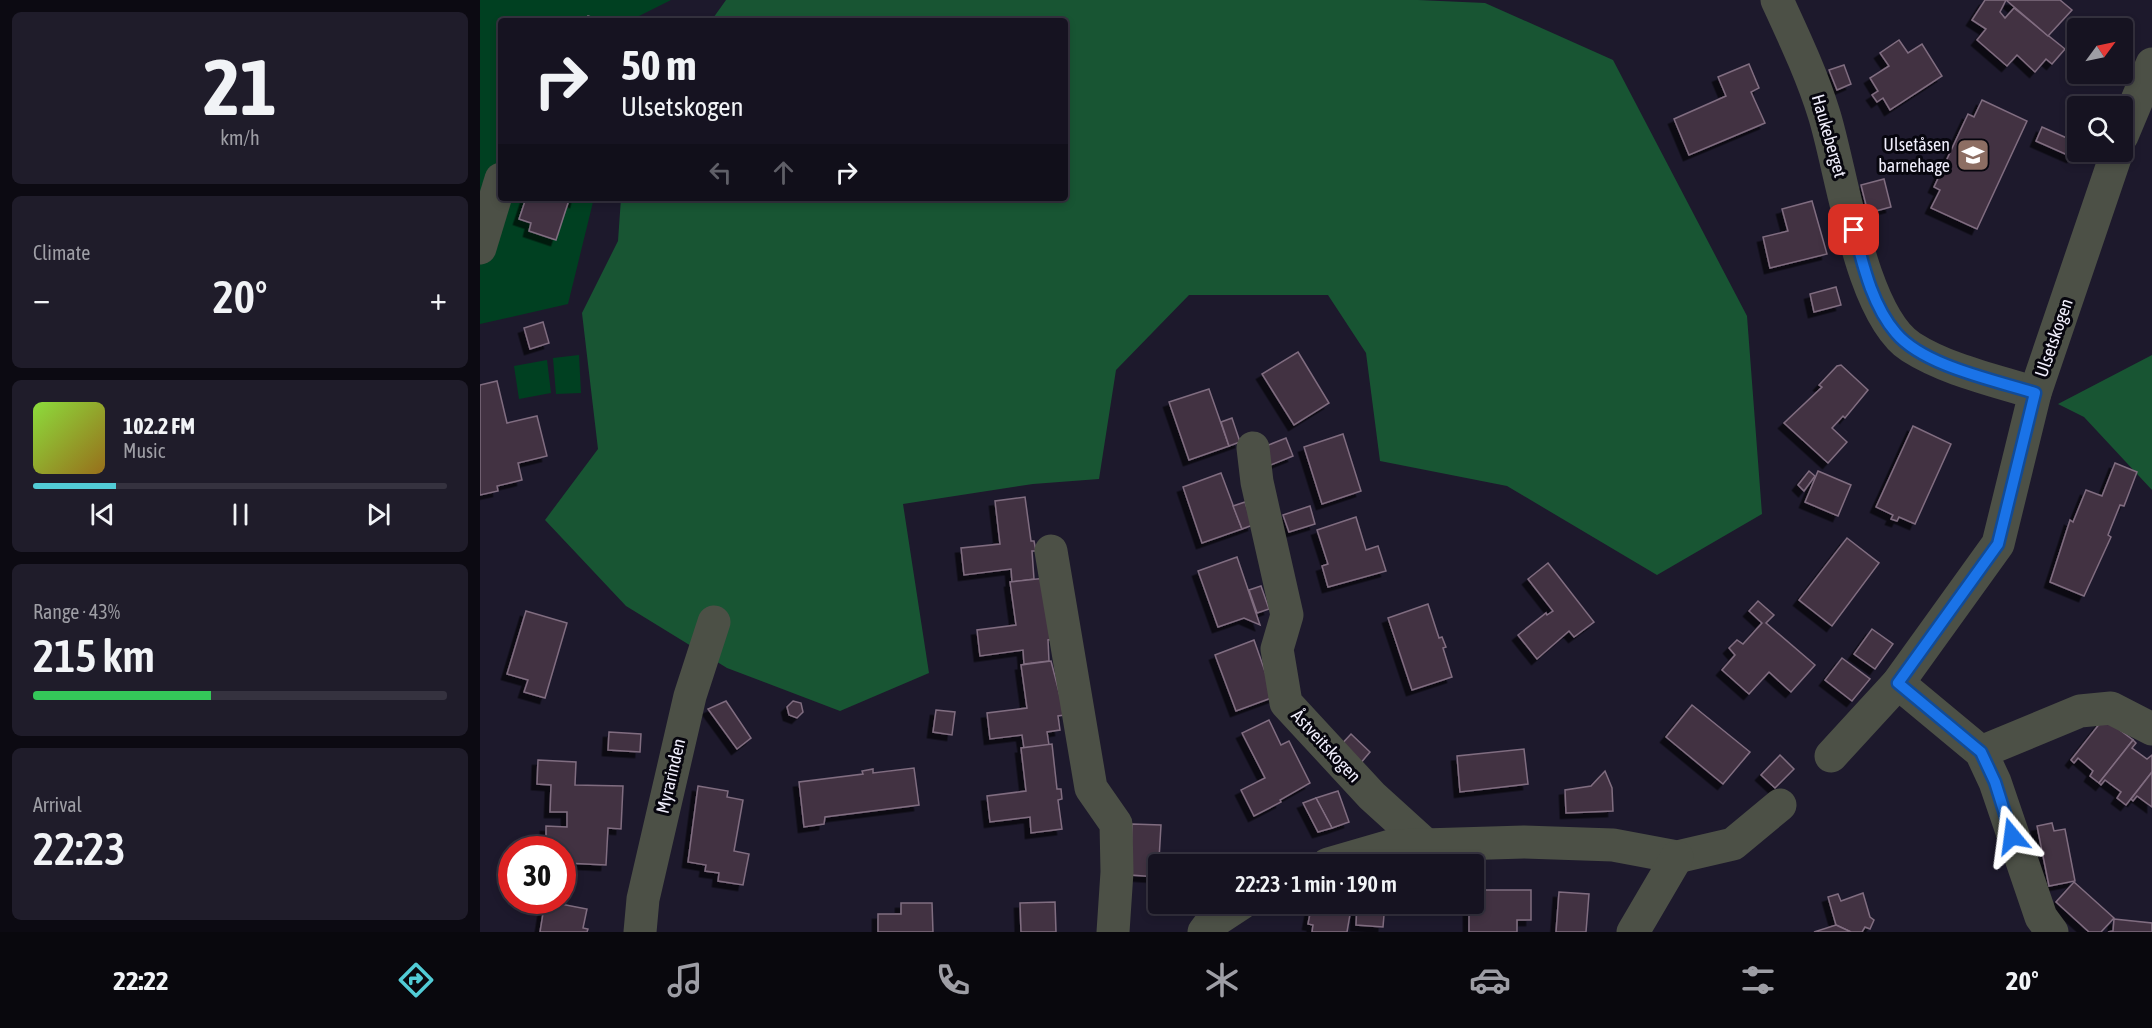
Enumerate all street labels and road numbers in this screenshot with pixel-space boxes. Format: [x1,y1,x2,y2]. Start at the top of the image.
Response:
street label: Haukeberget [1808,92,1851,180]
street label: Ulsetskogen [2030,296,2077,380]
street label: Åstveitskogen [1287,705,1365,786]
street label: Myrarinden [652,736,689,815]

